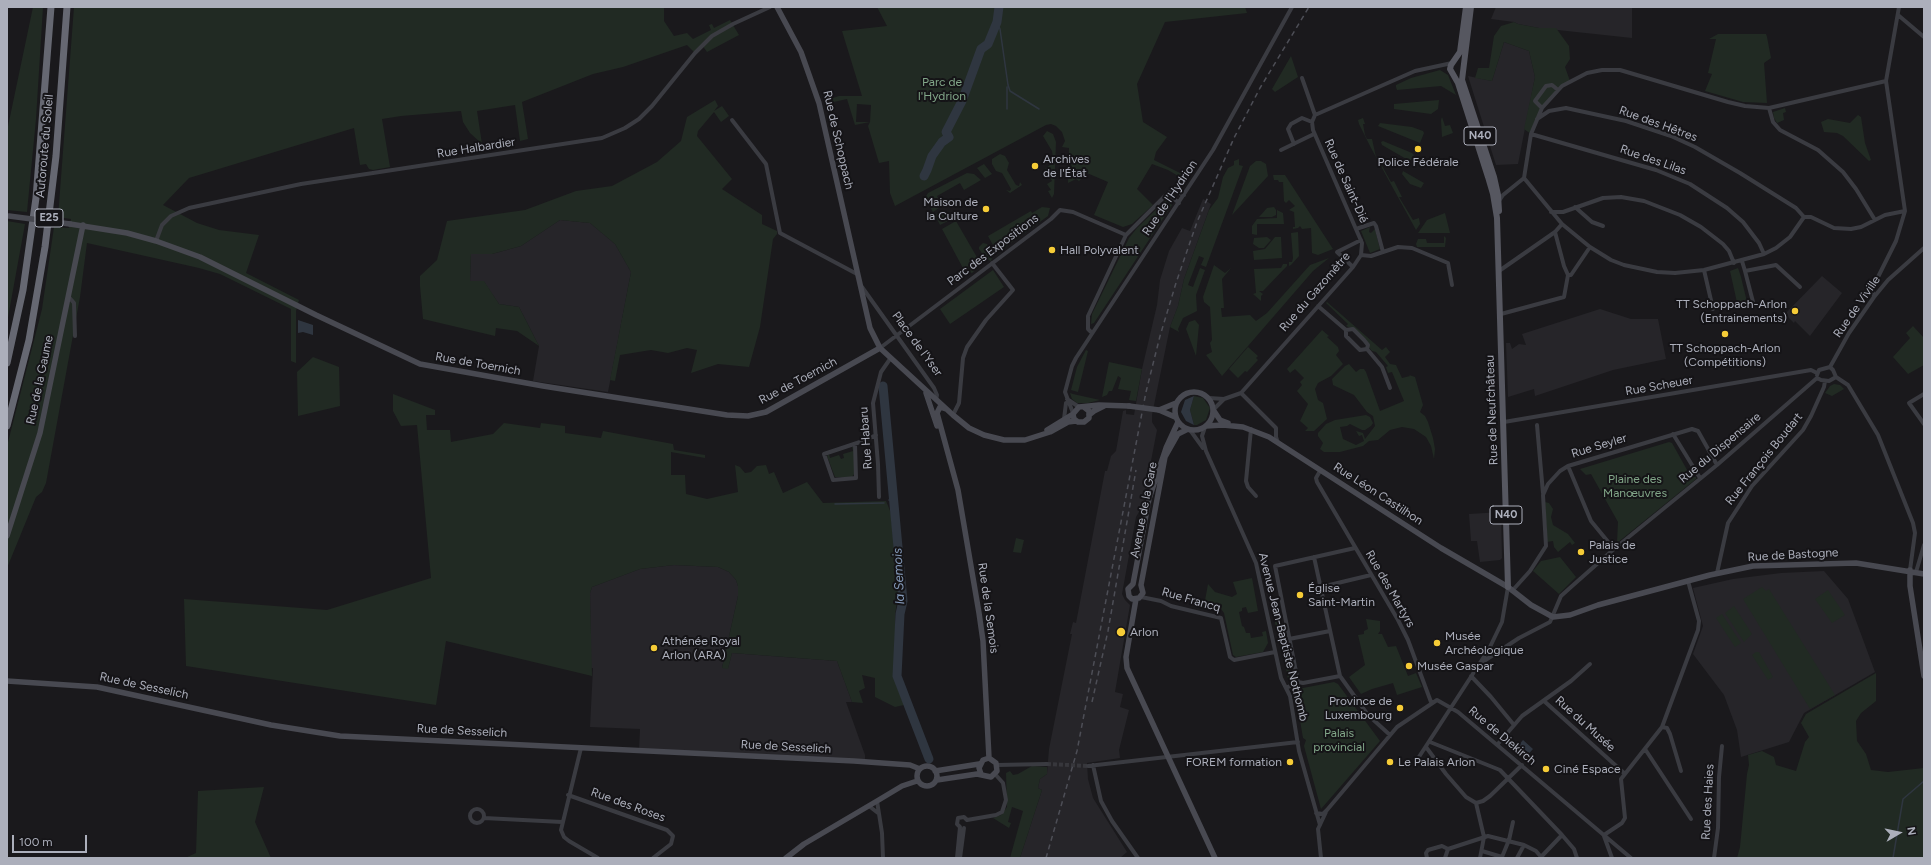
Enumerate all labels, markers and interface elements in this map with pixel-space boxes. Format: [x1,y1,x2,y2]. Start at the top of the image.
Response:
park label: Parc de l'Hydrion [918,75,966,103]
street label: Rue de Schoppach [820,89,856,191]
street label: Autoroute du Soleil [33,94,57,198]
street label: Rue des Hêtres [1617,103,1699,145]
road number: N40 [1464,127,1496,145]
street label: Rue Halbardier [436,135,516,161]
street label: Rue de Saint-Dié [1321,137,1371,225]
street label: Rue des Lilas [1618,142,1688,178]
marker: Police Fédérale [1413,144,1423,154]
place label: Archives de l'État [1043,152,1089,180]
place label: Police Fédérale [1377,155,1459,169]
street label: Rue de l'Hydrion [1139,157,1201,239]
marker: Archives de l'État [1030,161,1040,171]
place label: Maison de la Culture [923,195,978,223]
marker: Maison de la Culture [981,204,991,214]
road number: E25 [35,209,63,227]
street label: Parc des Expositions [945,211,1041,289]
place label: Hall Polyvalent [1060,243,1139,257]
marker: Hall Polyvalent [1047,245,1057,255]
street label: Rue du Gazomètre [1277,249,1353,335]
street label: Rue de Viville [1830,273,1884,341]
place label: TT Schoppach-Arlon (Entrainements) [1676,297,1787,325]
marker: TT Schoppach-Arlon (Entrainements) [1790,306,1800,316]
street label: Place de l'Yser [889,309,945,379]
marker: TT Schoppach-Arlon (Compétitions) [1720,329,1730,339]
street label: Rue de la Gaume [24,334,56,426]
place label: TT Schoppach-Arlon (Compétitions) [1670,341,1780,369]
street label: Rue de Toernich [434,349,522,379]
street label: Rue de Toernich [756,354,840,408]
street label: Rue de Neufchâteau [1483,355,1501,465]
street label: Rue Scheuer [1624,373,1694,399]
street label: Rue Habaru [857,406,875,470]
street label: Rue du Dispensaire [1676,410,1764,486]
street label: Rue François Boudart [1722,410,1806,508]
street label: Rue Seyler [1570,431,1628,461]
street label: Rue Léon Castilhon [1331,460,1425,528]
street label: Avenue de la Gare [1128,461,1160,559]
park label: Plaine des Manœuvres [1603,472,1667,500]
road number: N40 [1490,506,1522,524]
place label: Palais de Justice [1589,538,1636,566]
street label: Rue de Bastogne [1747,545,1839,565]
water label: la Semois [890,547,908,605]
marker: Palais de Justice [1576,547,1586,557]
street label: Rue des Martyrs [1362,548,1418,630]
street label: Avenue Jean-Baptiste Nothomb [1255,551,1311,723]
street label: Rue de la Semois [975,562,1001,654]
place label: Église Saint-Martin [1308,581,1375,609]
street label: Rue Francq [1160,585,1222,615]
marker: Église Saint-Martin [1295,590,1305,600]
place label: Arlon [1130,625,1158,639]
marker: Arlon [1115,626,1127,638]
place label: Musée Archéologique [1445,629,1524,657]
place label: Athénée Royal Arlon (ARA) [662,634,740,662]
marker: Musée Archéologique [1432,638,1442,648]
marker: Athénée Royal Arlon (ARA) [649,643,659,653]
place label: Musée Gaspar [1417,659,1494,673]
marker: Musée Gaspar [1404,661,1414,671]
street label: Rue de Sesselich [98,670,190,702]
street label: Rue du Musée [1552,693,1618,755]
place label: Province de Luxembourg [1325,694,1392,722]
marker: Province de Luxembourg [1395,703,1405,713]
street label: Rue de Diekirch [1465,704,1539,768]
street label: Rue de Sesselich [416,721,508,741]
park label: Palais provincial [1313,726,1365,754]
street label: Rue de Sesselich [740,737,832,757]
place label: FOREM formation [1186,755,1282,769]
place label: Le Palais Arlon [1398,755,1475,769]
marker: FOREM formation [1285,757,1295,767]
marker: Le Palais Arlon [1385,757,1395,767]
place label: Ciné Espace [1554,762,1621,776]
marker: Ciné Espace [1541,764,1551,774]
street label: Rue des Haies [1699,764,1717,840]
street label: Rue des Roses [589,785,667,825]
north arrow [1879,813,1919,853]
text: N [1904,826,1918,836]
scale bar [14,827,89,853]
text: 100 m [19,835,53,849]

